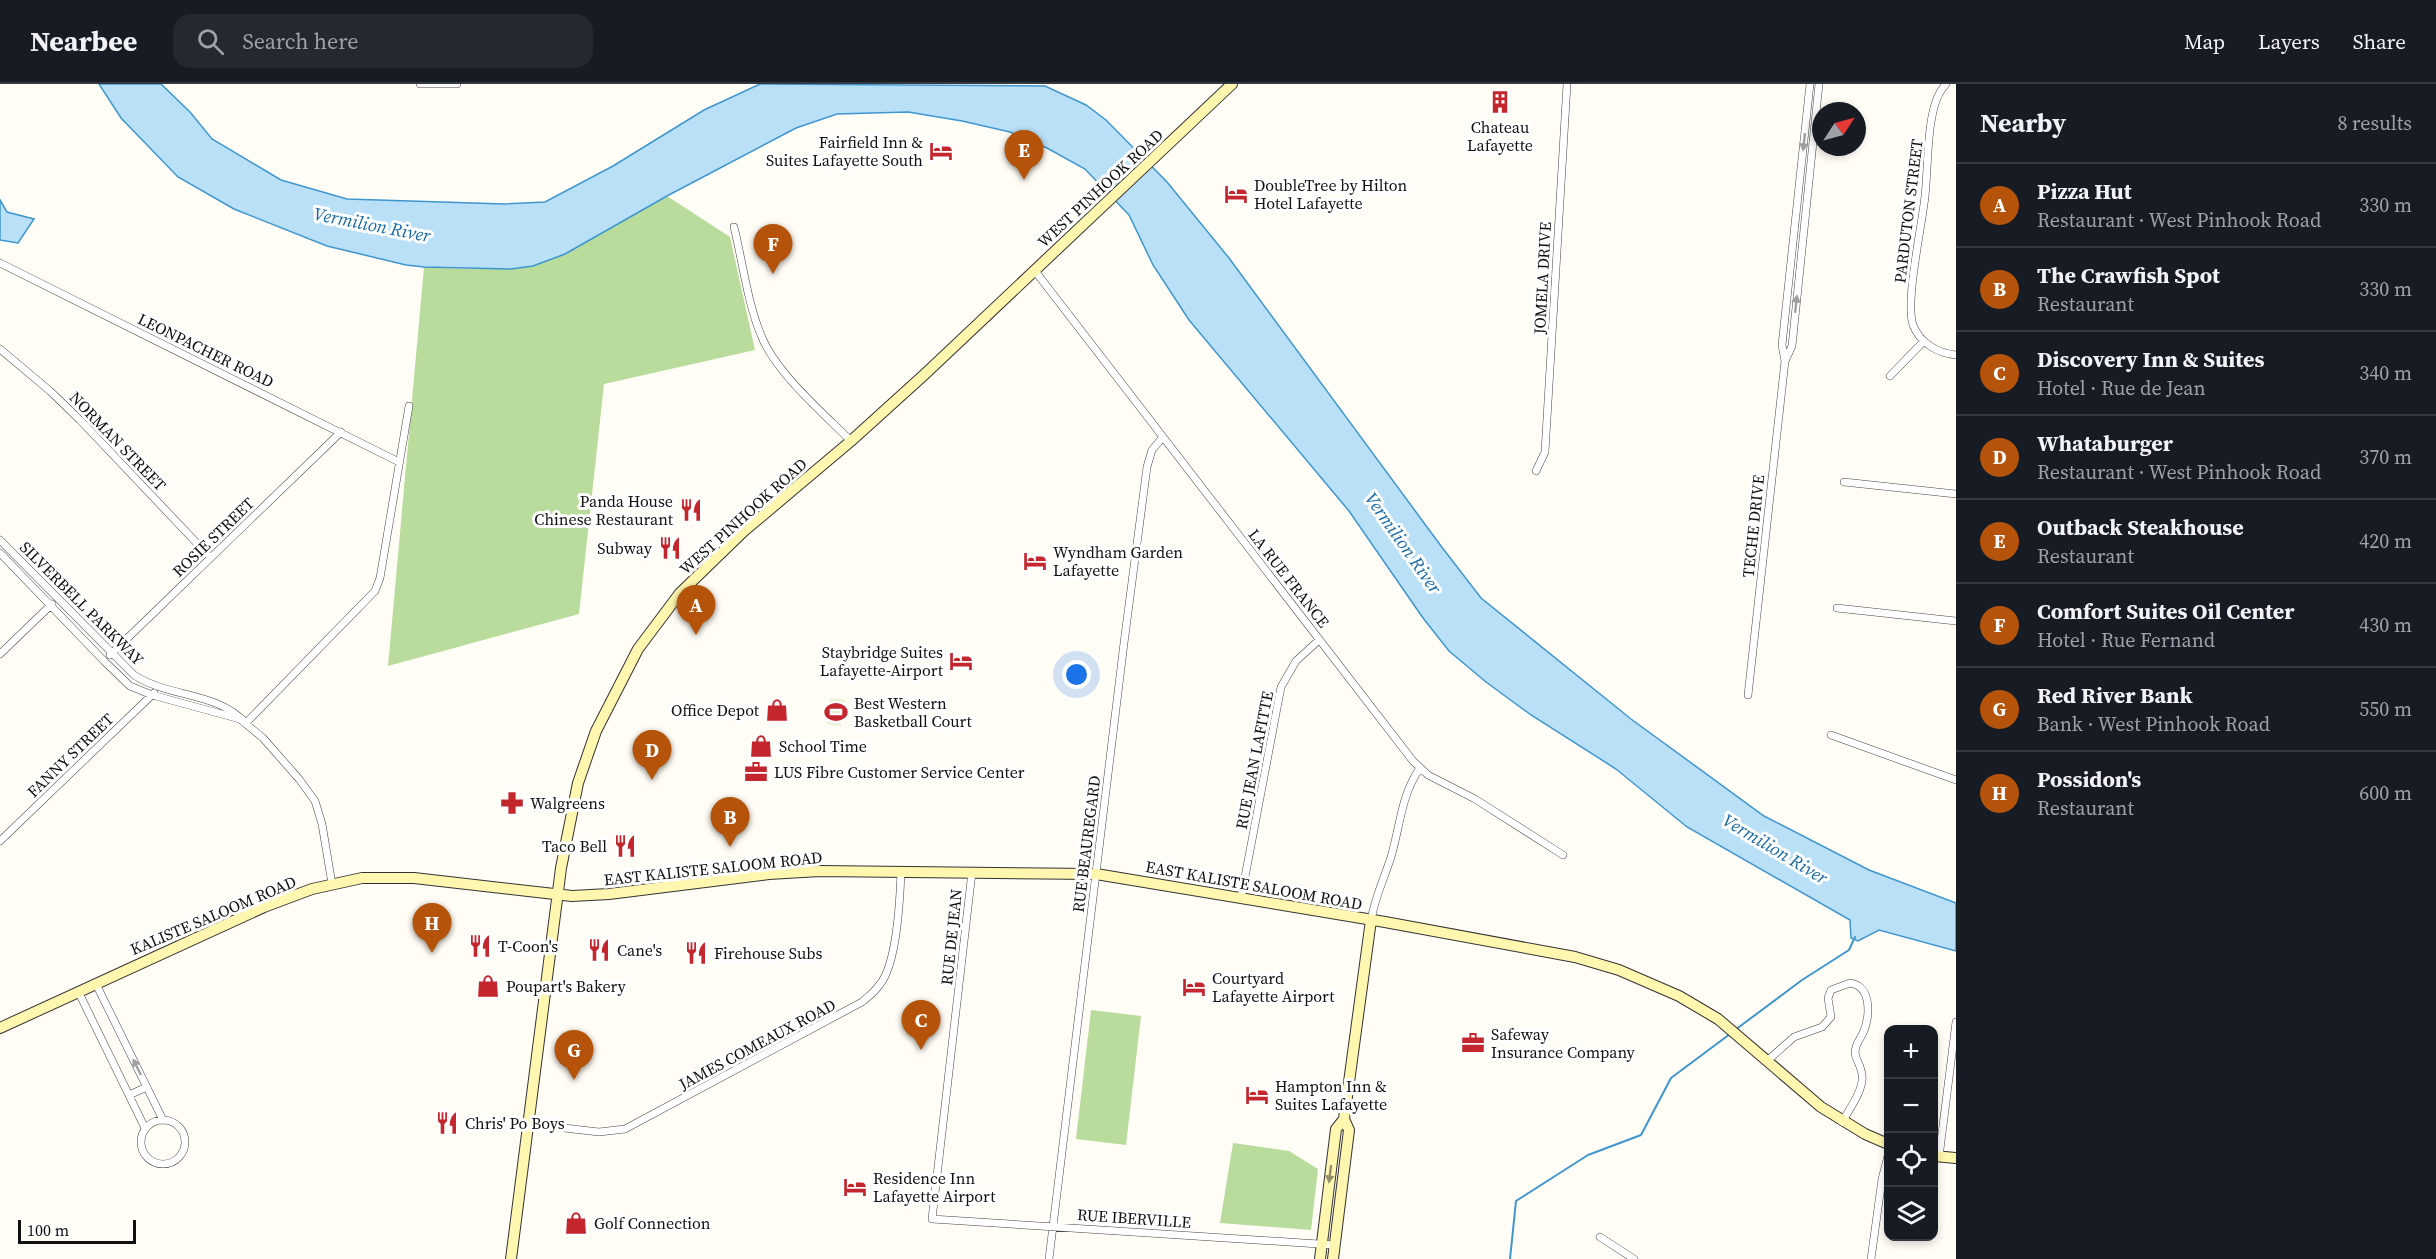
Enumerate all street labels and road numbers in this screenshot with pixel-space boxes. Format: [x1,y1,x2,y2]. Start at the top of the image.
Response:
street label: WEST PINHOOK ROAD [1032,124,1168,252]
street label: PARDUTON STREET [1888,137,1928,284]
street label: JOMELA DRIVE [1528,221,1556,336]
street label: LEONPACHER ROAD [134,307,278,393]
street label: NORMAN STREET [65,387,171,496]
street label: WEST PINHOOK ROAD [674,453,812,579]
street label: TECHE DRIVE [1737,473,1769,578]
street label: ROSIE STREET [167,492,259,582]
street label: LA RUE FRANCE [1243,524,1335,632]
street label: SILVERBELL PARKWAY [15,536,149,670]
street label: RUE JEAN LAFITTE [1230,689,1278,831]
street label: FANNY STREET [22,708,118,802]
street label: RUE BEAUREGARD [1067,774,1105,914]
street label: EAST KALISTE SALOOM ROAD [603,846,823,890]
street label: EAST KALISTE SALOOM ROAD [1144,855,1364,915]
street label: KALISTE SALOOM ROAD [127,870,299,960]
street label: RUE DE JEAN [935,888,967,986]
street label: JAMES COMEAUX ROAD [674,993,839,1095]
street label: RUE IBERVILLE [1076,1203,1192,1233]

